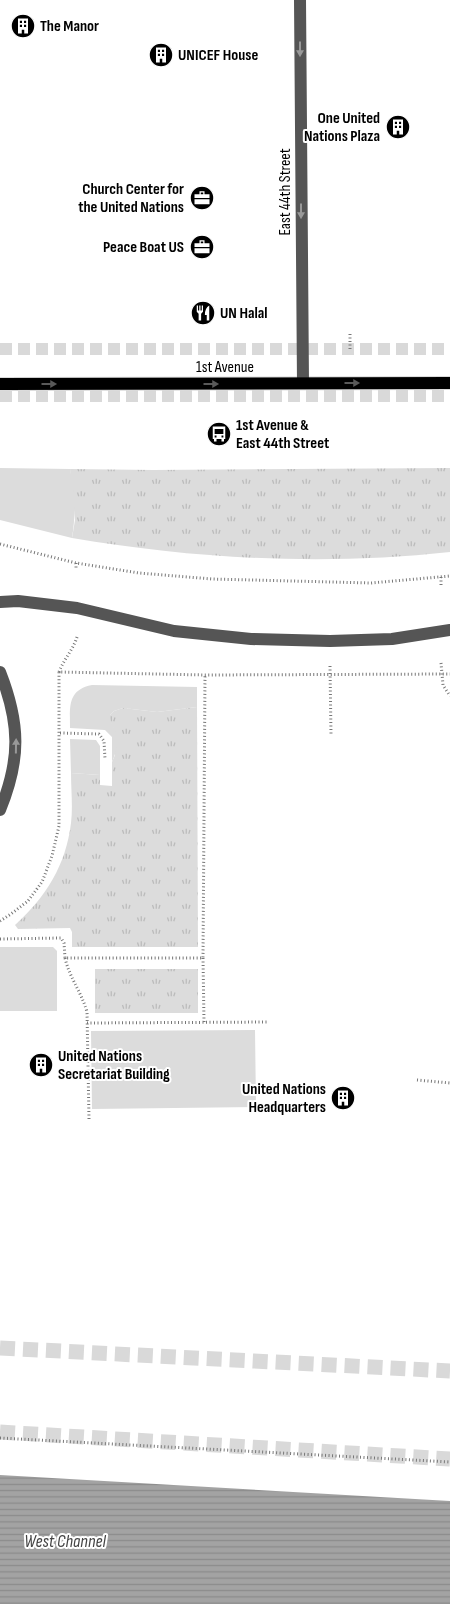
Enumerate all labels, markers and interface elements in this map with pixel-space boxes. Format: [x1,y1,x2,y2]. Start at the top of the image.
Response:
building icon: The Manor [10,13,36,39]
place label: The Manor [40,17,99,36]
one-way arrow [296,41,304,57]
building icon: UNICEF House [148,42,174,68]
place label: UNICEF House [178,46,258,65]
place label: One United Nations Plaza [304,109,380,146]
building icon: One United Nations Plaza [385,114,411,140]
street label: East 44th Street [276,148,295,236]
place label: Church Center for the United Nations [78,180,184,217]
office icon: Church Center for the United Nations [189,185,215,211]
one-way arrow [297,203,305,219]
office icon: Peace Boat US [189,234,215,260]
place label: Peace Boat US [103,238,184,257]
restaurant icon: UN Halal [190,300,216,326]
place label: UN Halal [220,304,268,323]
street label: 1st Avenue [196,358,254,377]
one-way arrow [344,379,360,387]
one-way arrow [41,380,57,388]
one-way arrow [203,380,219,388]
place label: 1st Avenue & East 44th Street [236,416,329,453]
bus stop icon: 1st Avenue & East 44th Street [206,421,232,447]
one-way arrow [12,738,20,754]
place label: United Nations Secretariat Building [58,1047,170,1084]
building icon: United Nations Secretariat Building [28,1052,54,1078]
place label: United Nations Headquarters [242,1080,326,1117]
building icon: United Nations Headquarters [330,1085,356,1111]
water label: West Channel [24,1531,106,1552]

